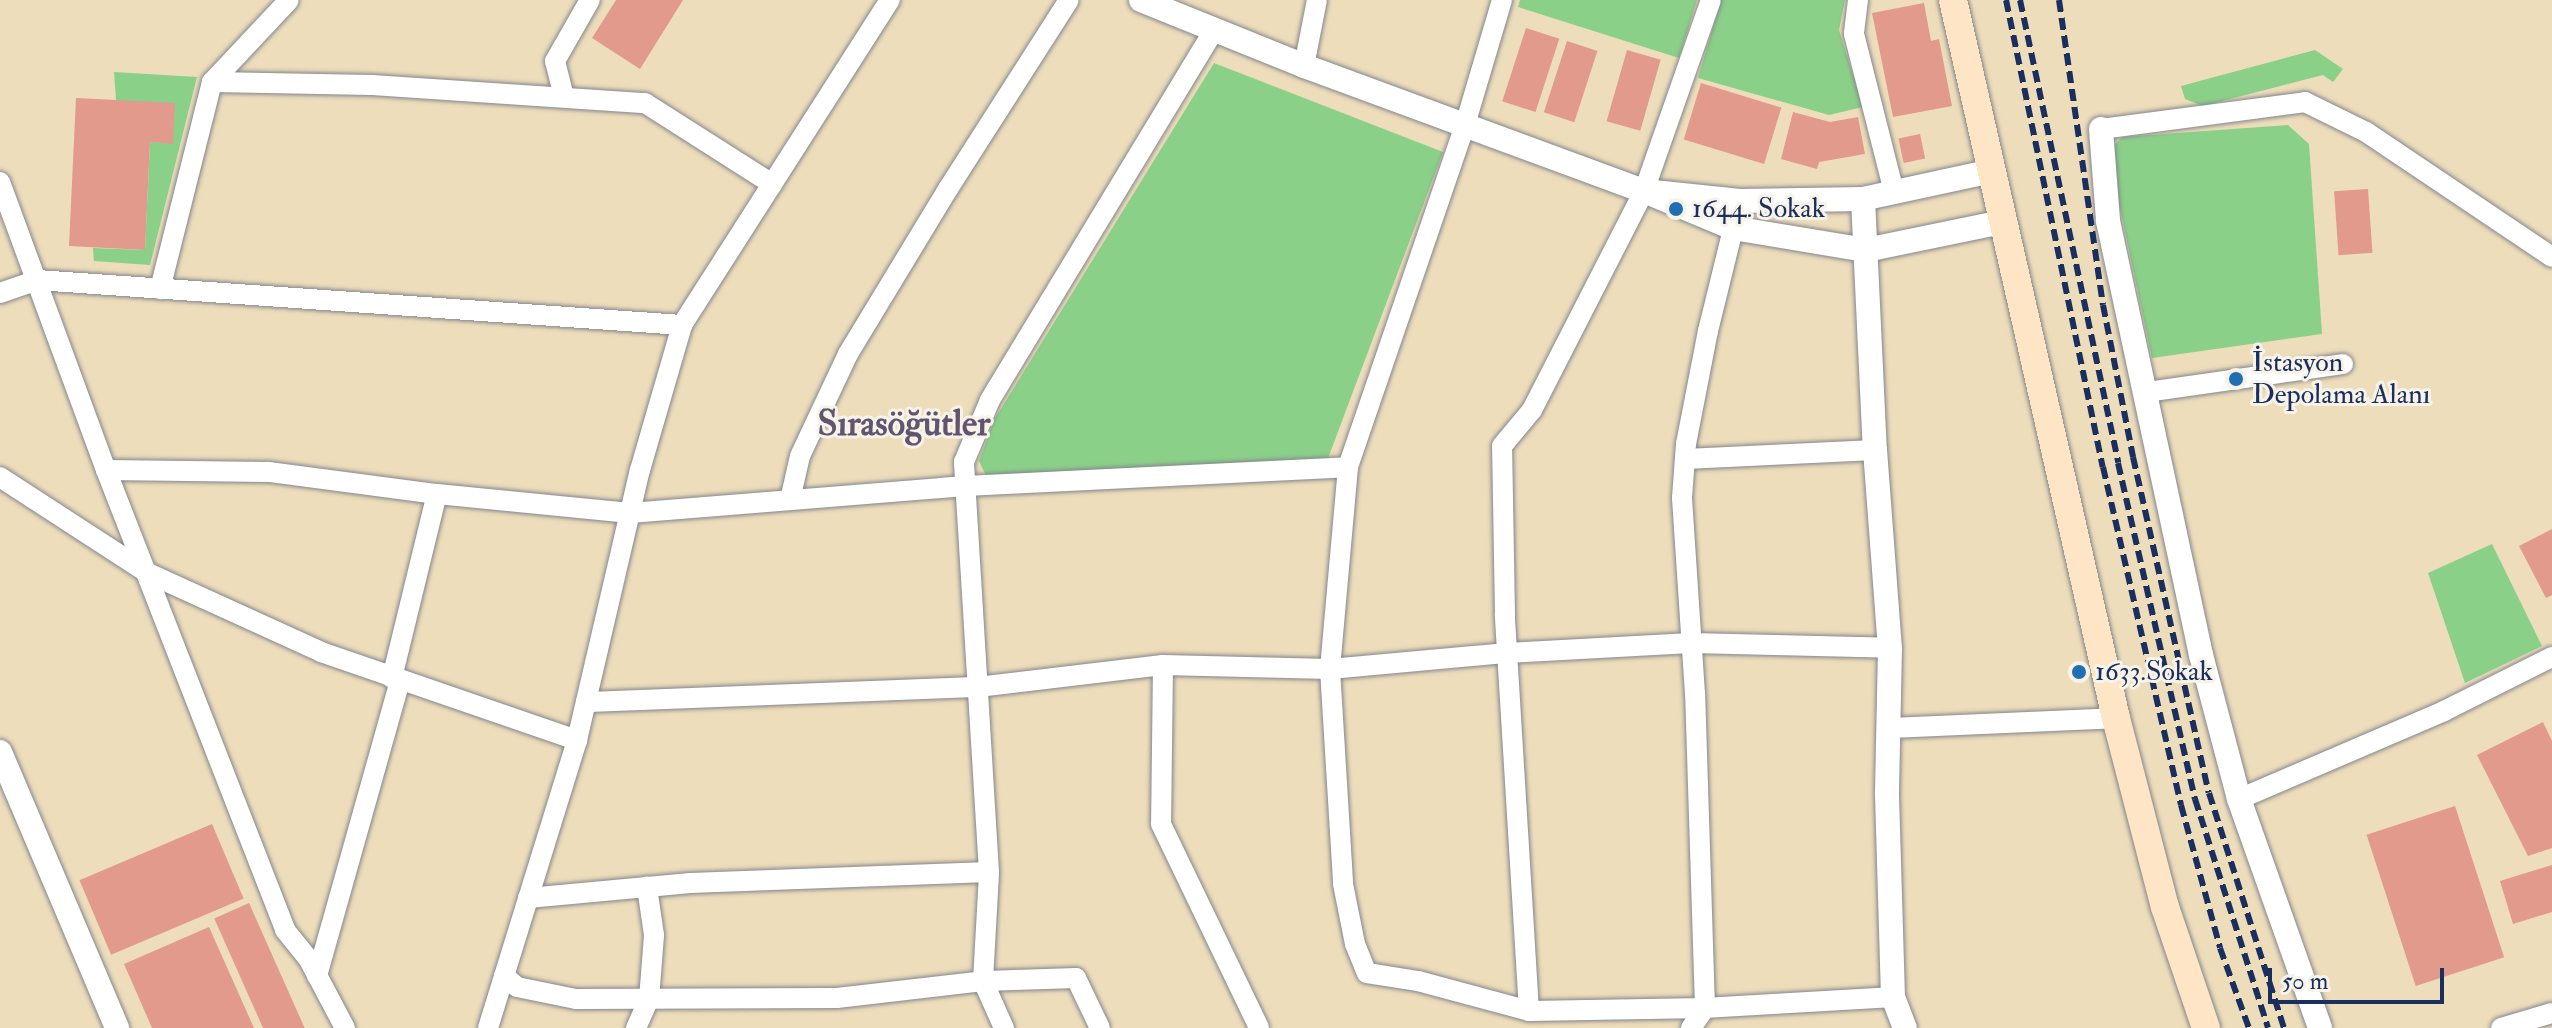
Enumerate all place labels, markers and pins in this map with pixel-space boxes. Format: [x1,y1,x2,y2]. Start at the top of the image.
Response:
place label: 1644. Sokak [1692,192,1825,226]
marker: 1644. Sokak [1667,200,1685,218]
place label: İstasyon Depolama Alanı [2252,346,2430,412]
marker: İstasyon Depolama Alanı [2227,370,2245,388]
place label: 1633.Sokak [2095,655,2213,689]
marker: 1633.Sokak [2070,663,2088,681]

